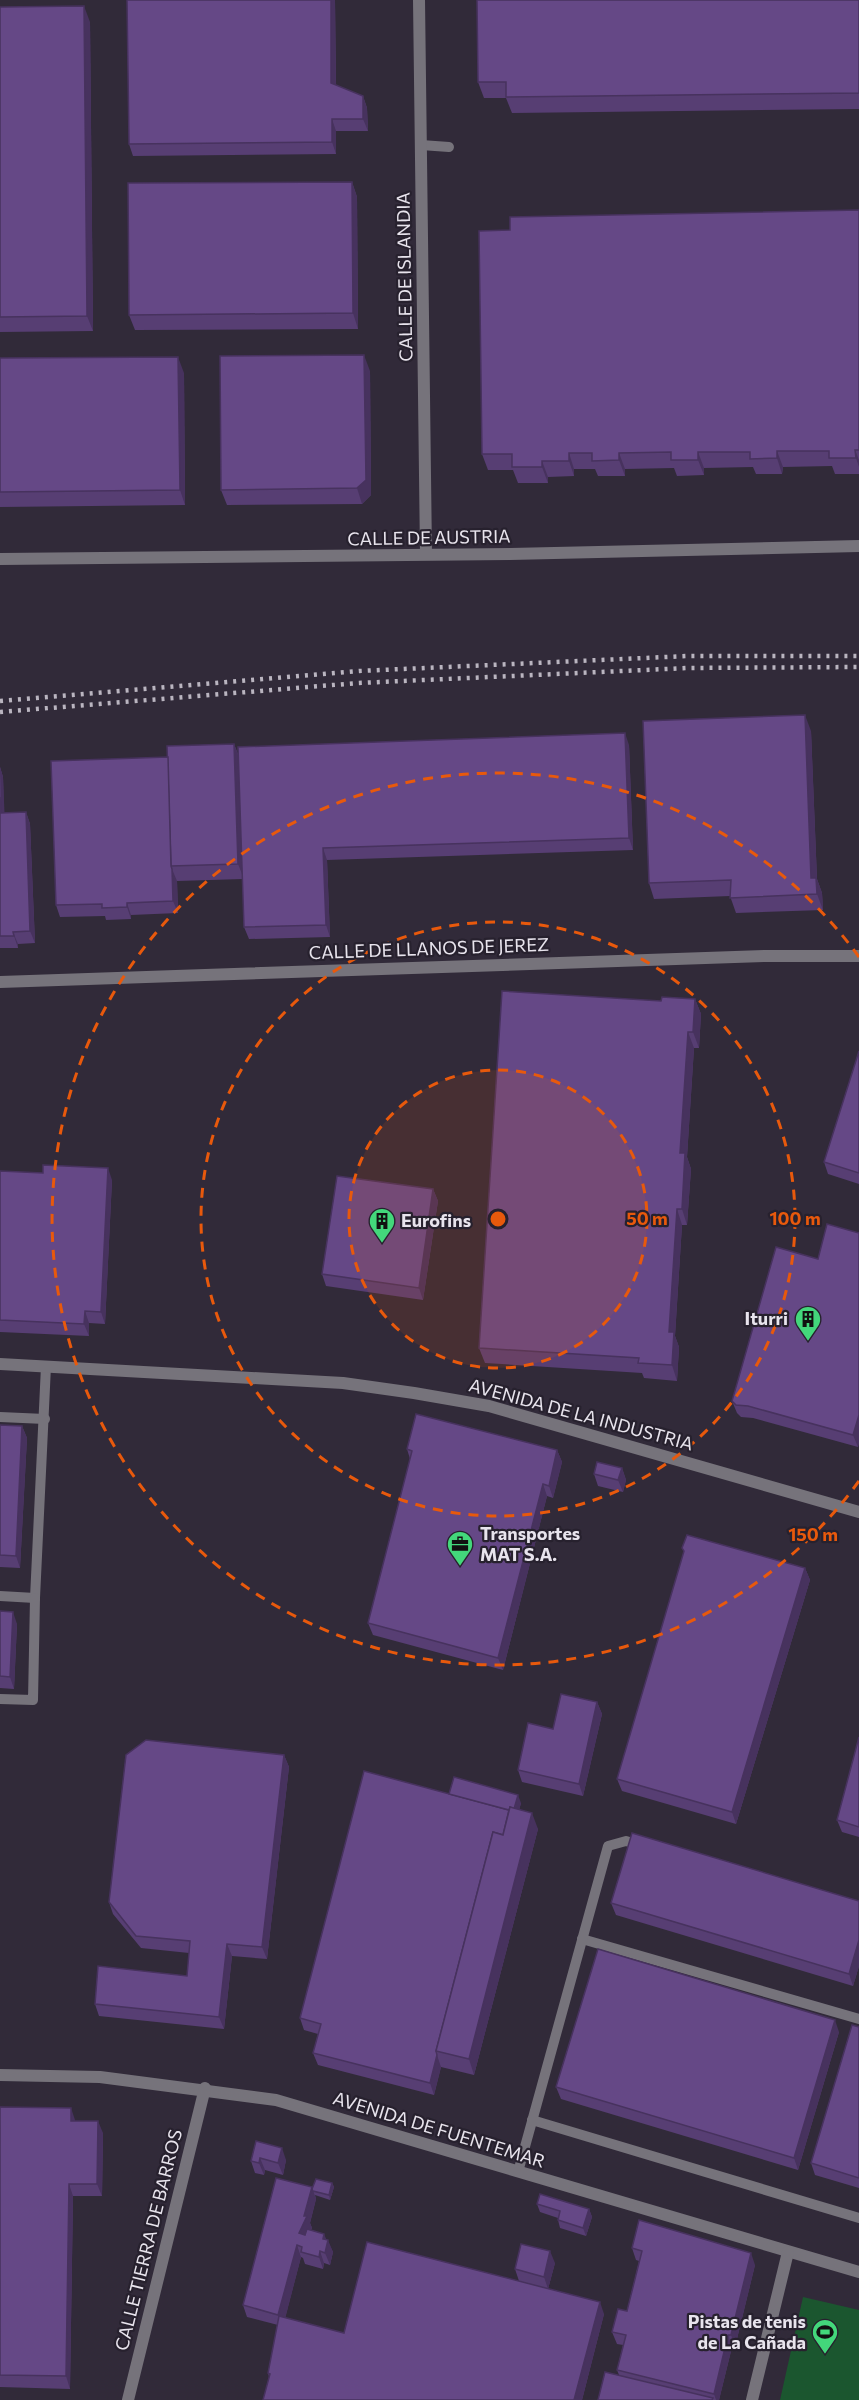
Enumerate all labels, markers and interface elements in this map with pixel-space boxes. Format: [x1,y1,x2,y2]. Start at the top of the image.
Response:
street label: CALLE DE ISLANDIA [392,192,416,362]
street label: CALLE DE AUSTRIA [347,525,511,549]
street label: CALLE DE LLANOS DE JEREZ [308,933,549,963]
building icon: Eurofins [367,1206,397,1244]
text: 50 m [626,1207,668,1229]
text: 100 m [769,1207,821,1229]
place label: Eurofins [401,1209,471,1231]
centre of rings [488,1209,508,1229]
building icon: Iturri [793,1304,823,1342]
place label: Iturri [745,1307,788,1329]
street label: AVENIDA DE LA INDUSTRIA [467,1373,696,1455]
place label: Transportes MAT S.A. [480,1522,580,1565]
text: 150 m [788,1523,838,1545]
office icon: Transportes MAT S.A. [445,1529,475,1567]
street label: AVENIDA DE FUENTEMAR [331,2086,548,2172]
street label: CALLE TIERRA DE BARROS [110,2127,186,2353]
place label: Pistas de tenis de La Cañada [688,2310,806,2353]
sports icon: Pistas de tenis de La Cañada [810,2317,840,2355]

